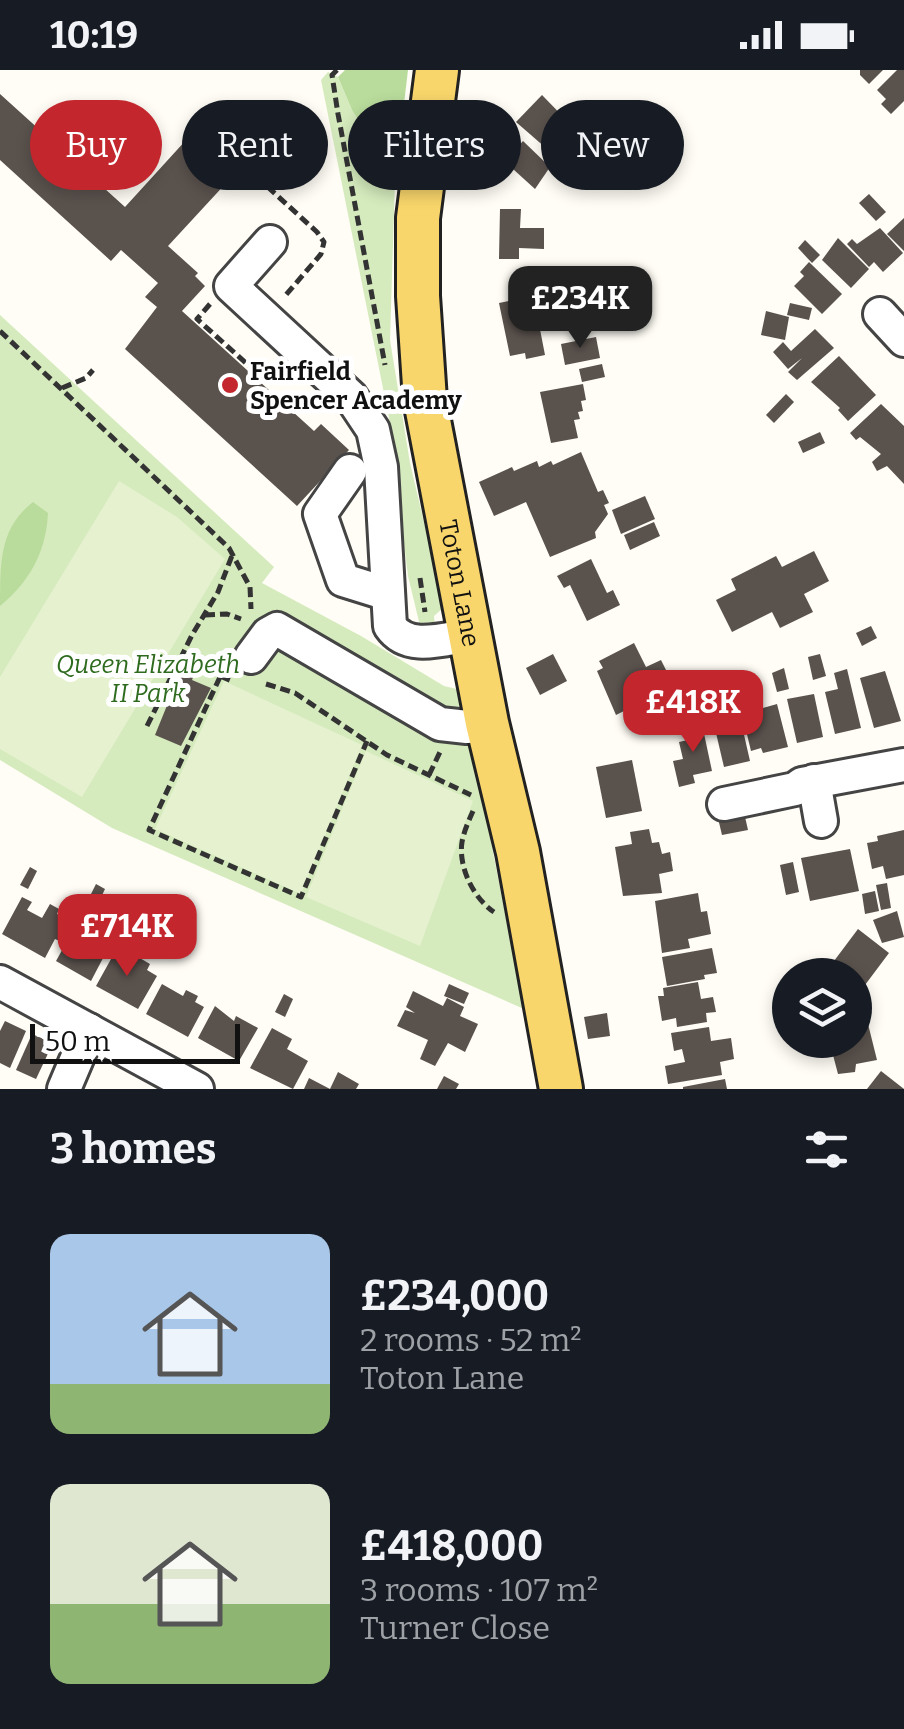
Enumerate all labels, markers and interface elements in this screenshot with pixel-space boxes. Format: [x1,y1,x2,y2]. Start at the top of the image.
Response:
text: 10:19 [50,12,138,58]
chip: Buy [30,100,162,190]
chip: Rent [182,100,328,190]
chip: Filters [348,100,521,190]
chip: New [541,100,684,190]
pin: £234K [510,266,650,351]
text: £234K [530,279,630,317]
place label: Fairfield Spencer Academy [250,357,462,416]
marker: Fairfield Spencer Academy [219,374,241,396]
street label: Toton Lane [432,517,486,649]
park label: Queen Elizabeth II Park [56,650,240,709]
pin: £418K [623,670,763,755]
text: £418K [645,683,741,721]
pin: £714K [57,894,197,979]
text: £714K [80,907,174,945]
map controls [772,958,872,1058]
button: layers [772,958,872,1058]
scale bar [30,1019,240,1064]
text: 50 m [45,1025,110,1058]
icon: filters [799,1122,854,1177]
text: 3 homes [50,1124,216,1174]
text: £234,000 [360,1271,549,1321]
icon: home [130,1274,250,1394]
text: 2 rooms · 52 m² [360,1321,582,1359]
text: Toton Lane [360,1359,524,1397]
text: £418,000 [360,1521,543,1571]
icon: home [130,1524,250,1644]
text: 3 rooms · 107 m² [360,1571,598,1609]
text: Turner Close [360,1609,550,1647]

